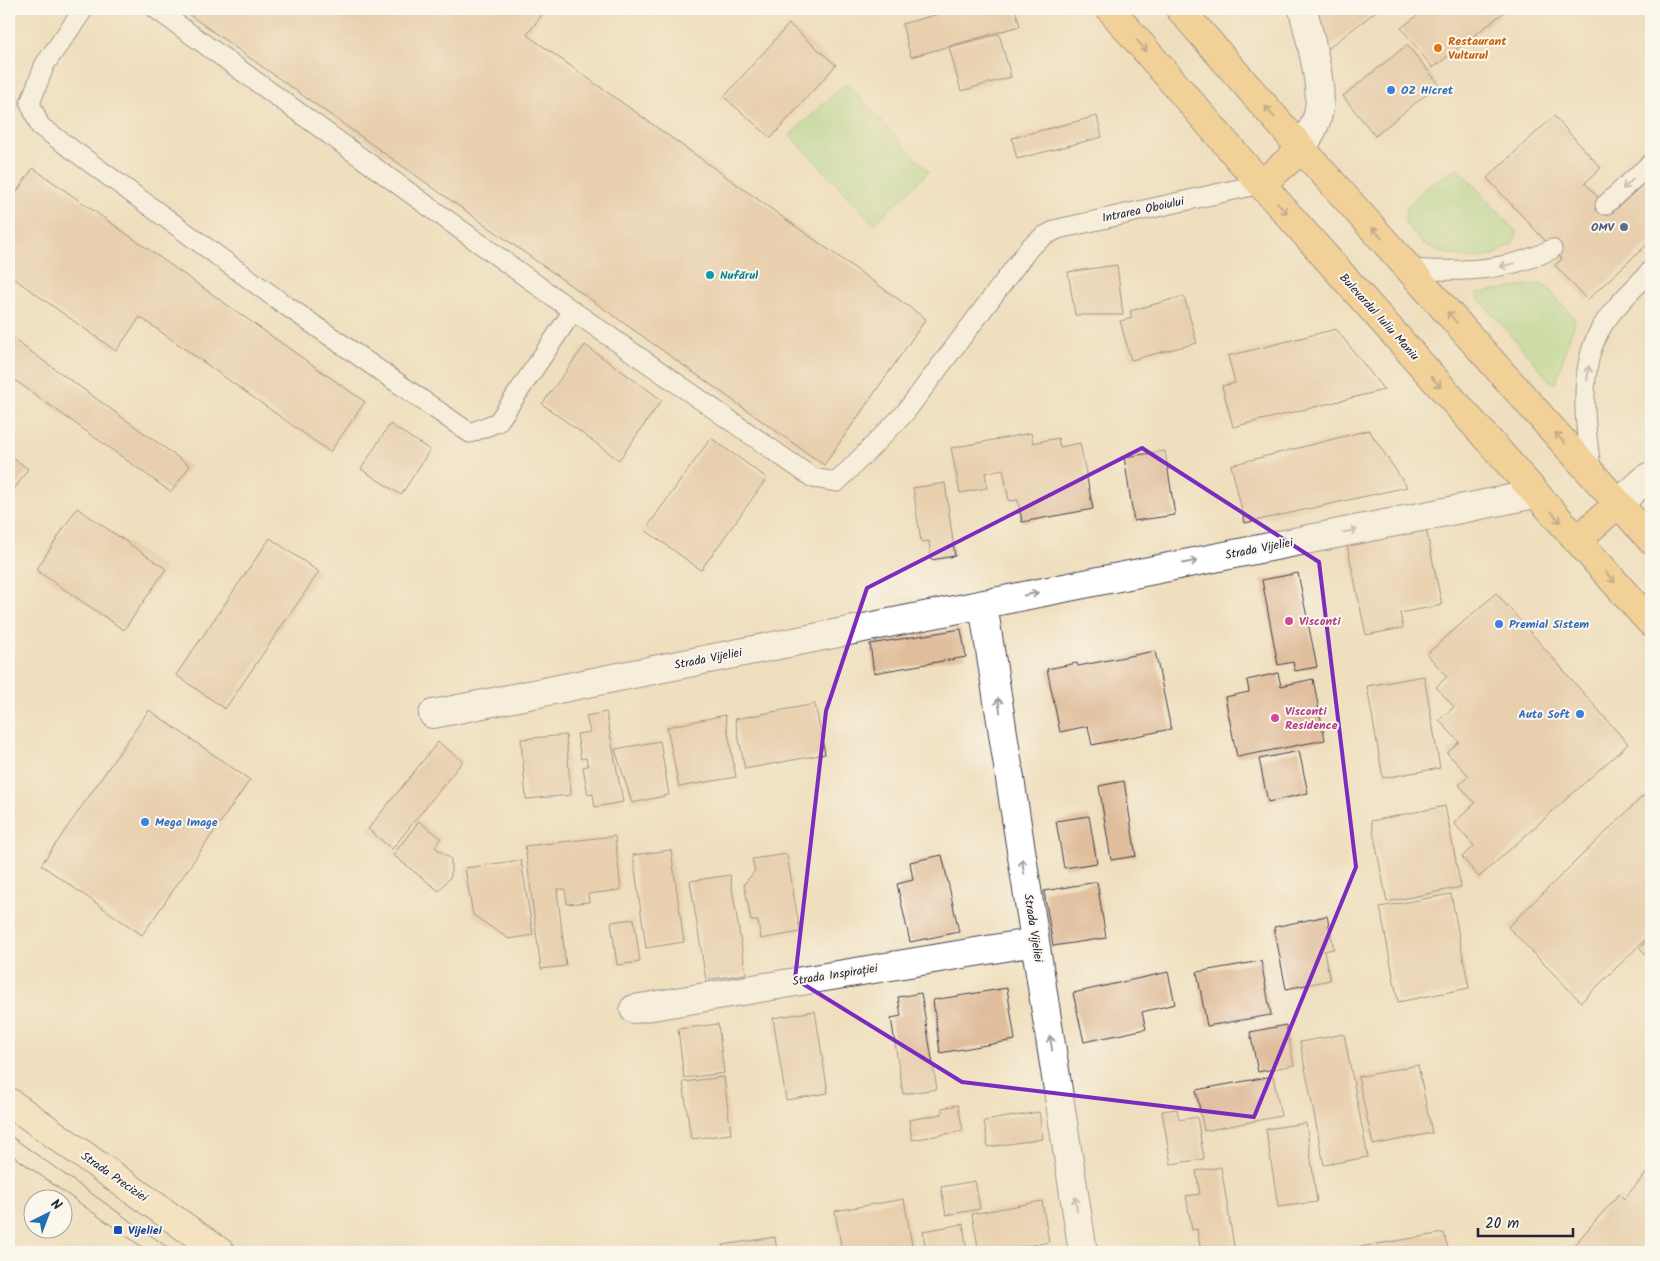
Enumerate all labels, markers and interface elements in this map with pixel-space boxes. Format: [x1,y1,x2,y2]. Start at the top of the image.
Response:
place label: Restaurant Vulturul [1448,32,1507,65]
one-way arrow [1136,39,1147,52]
marker: Restaurant Vulturul [1432,42,1444,54]
place label: OZ Hicret [1401,81,1454,100]
marker: OZ Hicret [1385,84,1397,96]
one-way arrow [1265,106,1276,119]
one-way arrow [1622,178,1635,190]
street label: Intrarea Oboiului [1100,192,1187,228]
one-way arrow [1277,202,1288,215]
place label: OMV [1591,218,1616,237]
marker: OMV [1618,221,1630,233]
one-way arrow [1371,226,1383,239]
one-way arrow [1499,261,1515,271]
place label: Nufărul [720,266,759,285]
marker: Nufărul [704,269,716,281]
street label: Bulevardul Iuliu Maniu [1334,269,1424,365]
one-way arrow [1446,311,1458,324]
one-way arrow [1583,365,1593,381]
one-way arrow [1431,376,1442,389]
one-way arrow [1555,432,1566,445]
one-way arrow [1550,511,1562,523]
one-way arrow [1341,525,1357,535]
street label: Strada Vijeliei [1223,533,1296,565]
one-way arrow [1182,557,1198,567]
one-way arrow [1604,570,1615,583]
one-way arrow [1023,589,1039,599]
place label: Visconti [1299,612,1342,631]
marker: Visconti [1283,615,1295,627]
place label: Premial Sistem [1509,615,1589,634]
marker: Premial Sistem [1493,618,1505,630]
street label: Strada Vijeliei [672,643,745,675]
one-way arrow [993,697,1003,713]
place label: Visconti Residence [1285,702,1338,735]
place label: Auto Soft [1518,705,1571,724]
marker: Auto Soft [1574,708,1586,720]
marker: Visconti Residence [1269,712,1281,724]
place label: Mega Image [155,813,218,832]
marker: Mega Image [139,816,151,828]
one-way arrow [1018,858,1028,874]
street label: Strada Vijeliei [1018,893,1048,965]
street label: Strada Inspirației [791,959,880,991]
one-way arrow [1046,1036,1056,1052]
street label: Strada Preciziei [77,1147,152,1208]
north arrow [22,1188,72,1238]
text: N [45,1194,67,1216]
one-way arrow [1070,1196,1080,1212]
scale bar [1478,1206,1572,1238]
text: 20 m [1485,1212,1519,1236]
place label: Vijeliei [128,1221,163,1240]
marker: Vijeliei [112,1224,124,1236]

